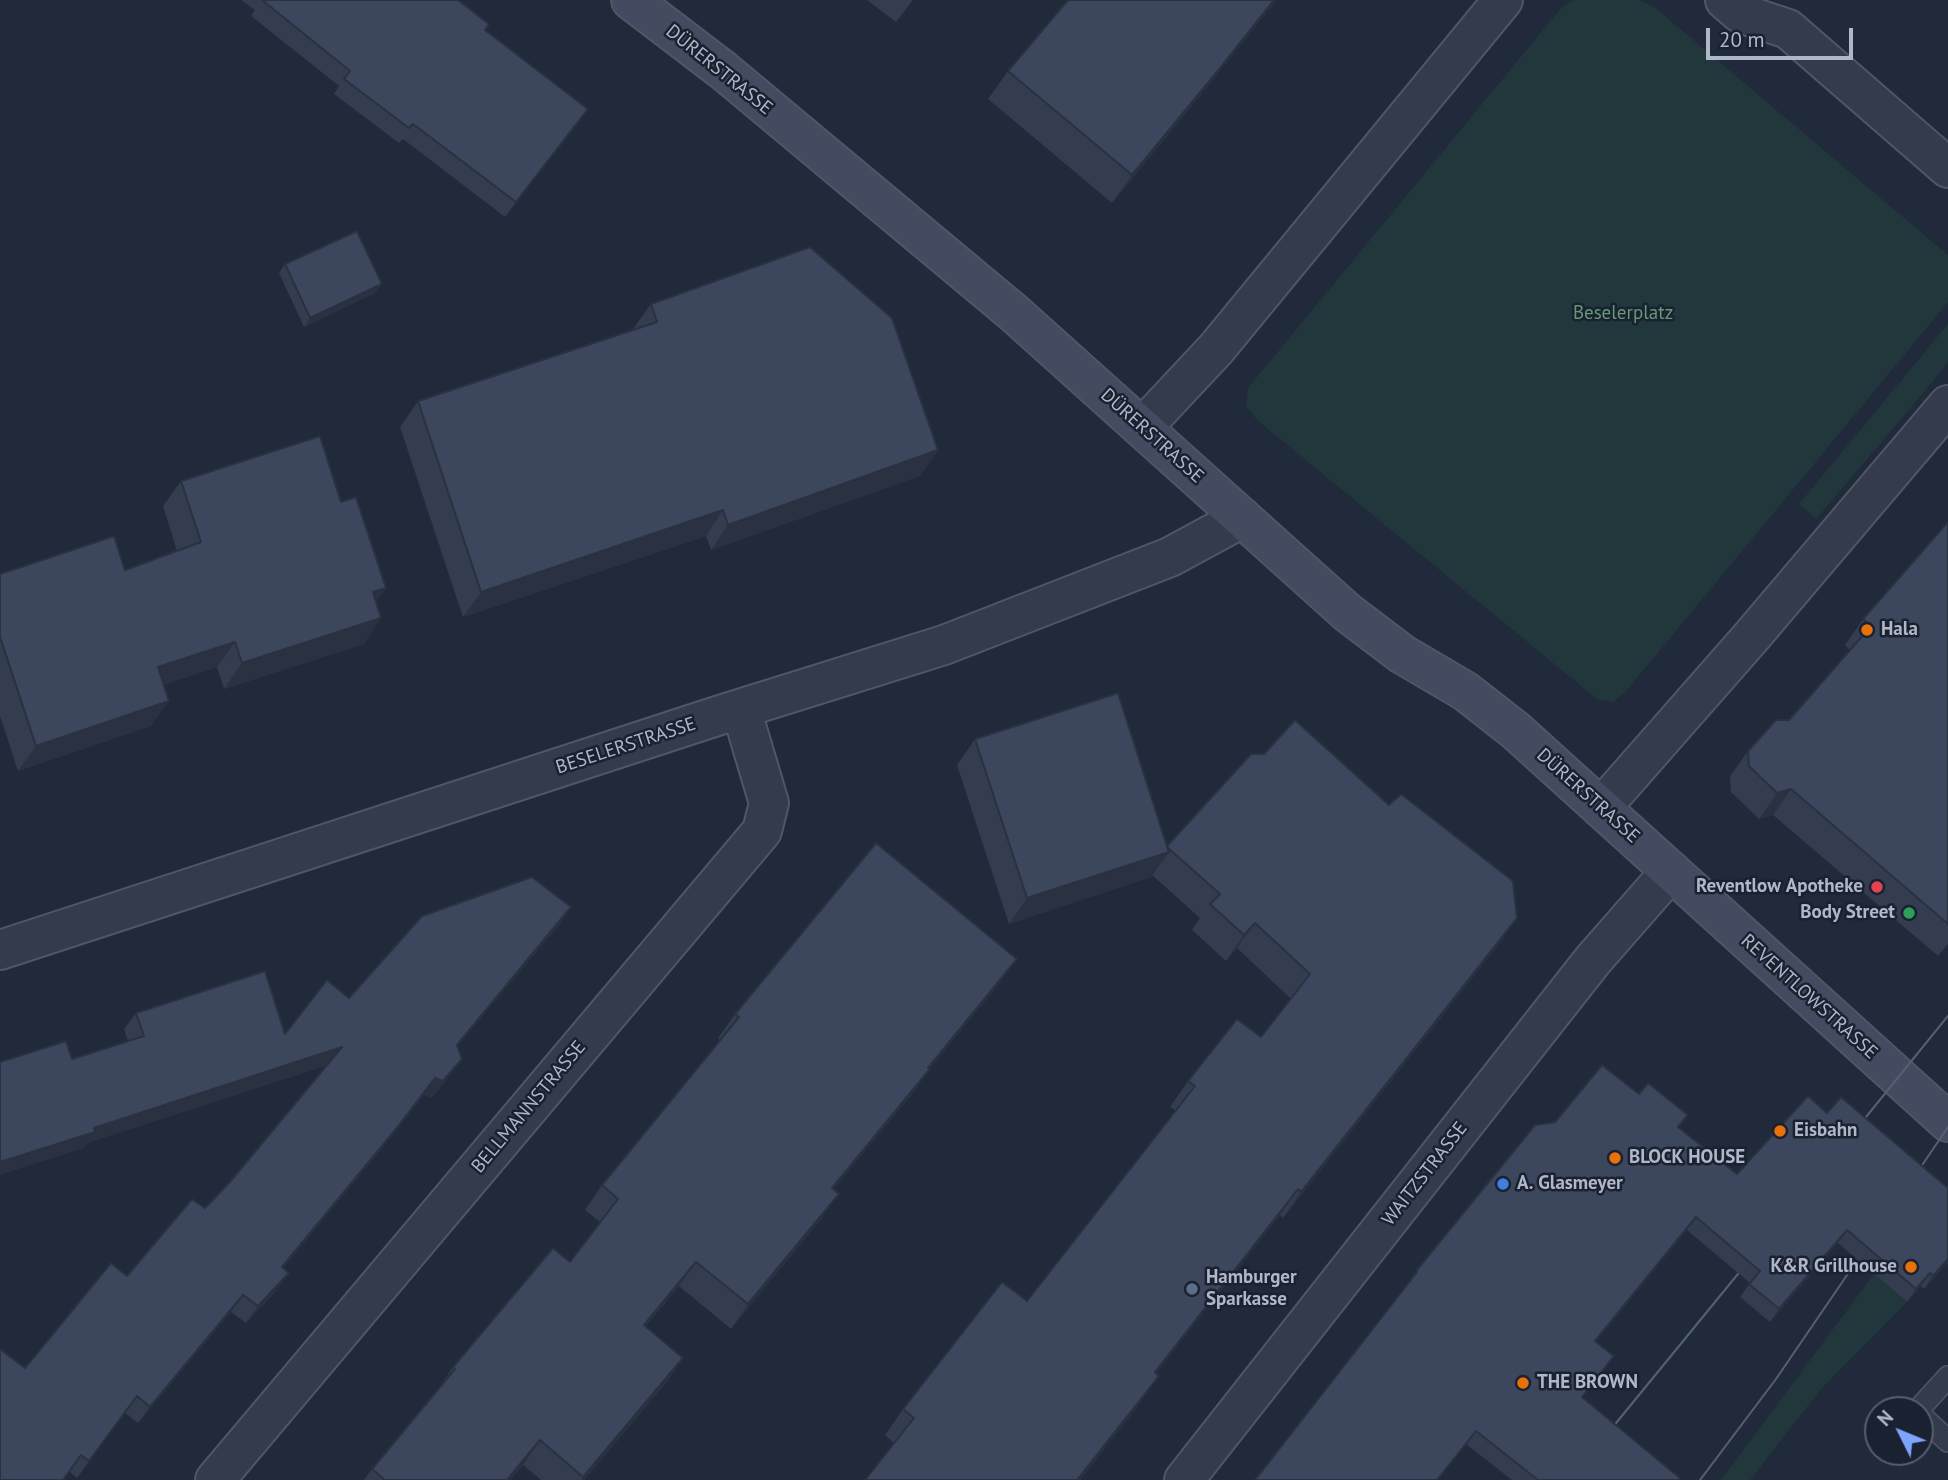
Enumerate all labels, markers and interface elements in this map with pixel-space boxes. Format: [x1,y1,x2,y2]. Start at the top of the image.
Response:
scale bar [1710,14,1857,58]
street label: DÜRERSTRASSE [661,20,777,120]
text: 20 m [1719,26,1765,53]
park label: Beselerplatz [1573,303,1673,325]
street label: DÜRERSTRASSE [1096,384,1208,488]
place label: Hala [1881,619,1918,641]
marker: Hala [1859,622,1875,638]
street label: BESELERSTRASSE [553,713,699,779]
street label: DÜRERSTRASSE [1532,744,1644,848]
place label: Reventlow Apotheke [1696,876,1863,898]
marker: Reventlow Apotheke [1869,879,1885,895]
place label: Body Street [1800,902,1895,924]
marker: Body Street [1901,905,1917,921]
street label: REVENTLOWSTRASSE [1736,930,1882,1064]
street label: BELLMANNSTRASSE [467,1036,591,1178]
street label: WAITZSTRASSE [1377,1118,1473,1230]
place label: Eisbahn [1794,1120,1857,1142]
marker: Eisbahn [1772,1123,1788,1139]
place label: BLOCK HOUSE [1629,1147,1745,1169]
marker: BLOCK HOUSE [1607,1150,1623,1166]
place label: A. Glasmeyer [1517,1173,1623,1195]
marker: A. Glasmeyer [1495,1176,1511,1192]
place label: K&R Grillhouse [1771,1256,1897,1278]
marker: K&R Grillhouse [1903,1259,1919,1275]
place label: Hamburger Sparkasse [1206,1267,1297,1311]
marker: Hamburger Sparkasse [1184,1281,1200,1297]
place label: THE BROWN [1537,1372,1638,1394]
marker: THE BROWN [1515,1375,1531,1391]
north arrow [1864,1396,1934,1466]
text: N [1872,1405,1898,1431]

